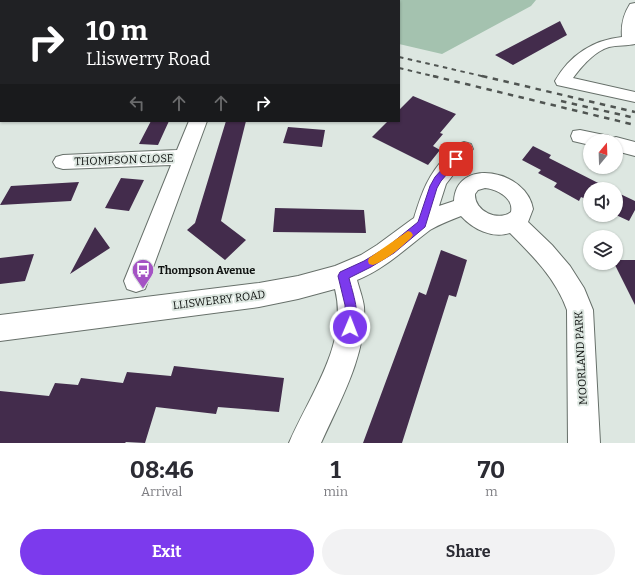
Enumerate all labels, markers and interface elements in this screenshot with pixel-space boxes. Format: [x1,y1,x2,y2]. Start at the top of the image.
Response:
text: 10 m [86,14,148,47]
icon: right [20,16,72,68]
text: Lliswerry Road [86,48,210,70]
icon: left [126,92,148,114]
icon: ahead [168,92,190,114]
icon: ahead [210,92,232,114]
icon: right [252,92,274,114]
north arrow [583,134,623,174]
map controls [583,134,623,270]
pin [439,142,473,176]
icon: arrive [445,148,467,170]
street label: THOMPSON CLOSE [74,152,174,168]
button: sound [583,182,623,222]
button: layers [583,230,623,270]
bus stop icon: Thompson Avenue [130,257,156,290]
place label: Thompson Avenue [158,264,255,277]
street label: LLISWERRY ROAD [172,288,266,312]
position arrow [329,306,371,348]
street label: MOORLAND PARK [572,310,590,405]
text: 08:46 [130,456,194,484]
text: 1 [330,456,341,484]
text: 70 [478,456,505,484]
text: Arrival [141,484,182,499]
text: min [323,484,348,499]
text: m [485,484,498,499]
button: Exit [20,529,314,575]
button: Share [322,529,615,575]

